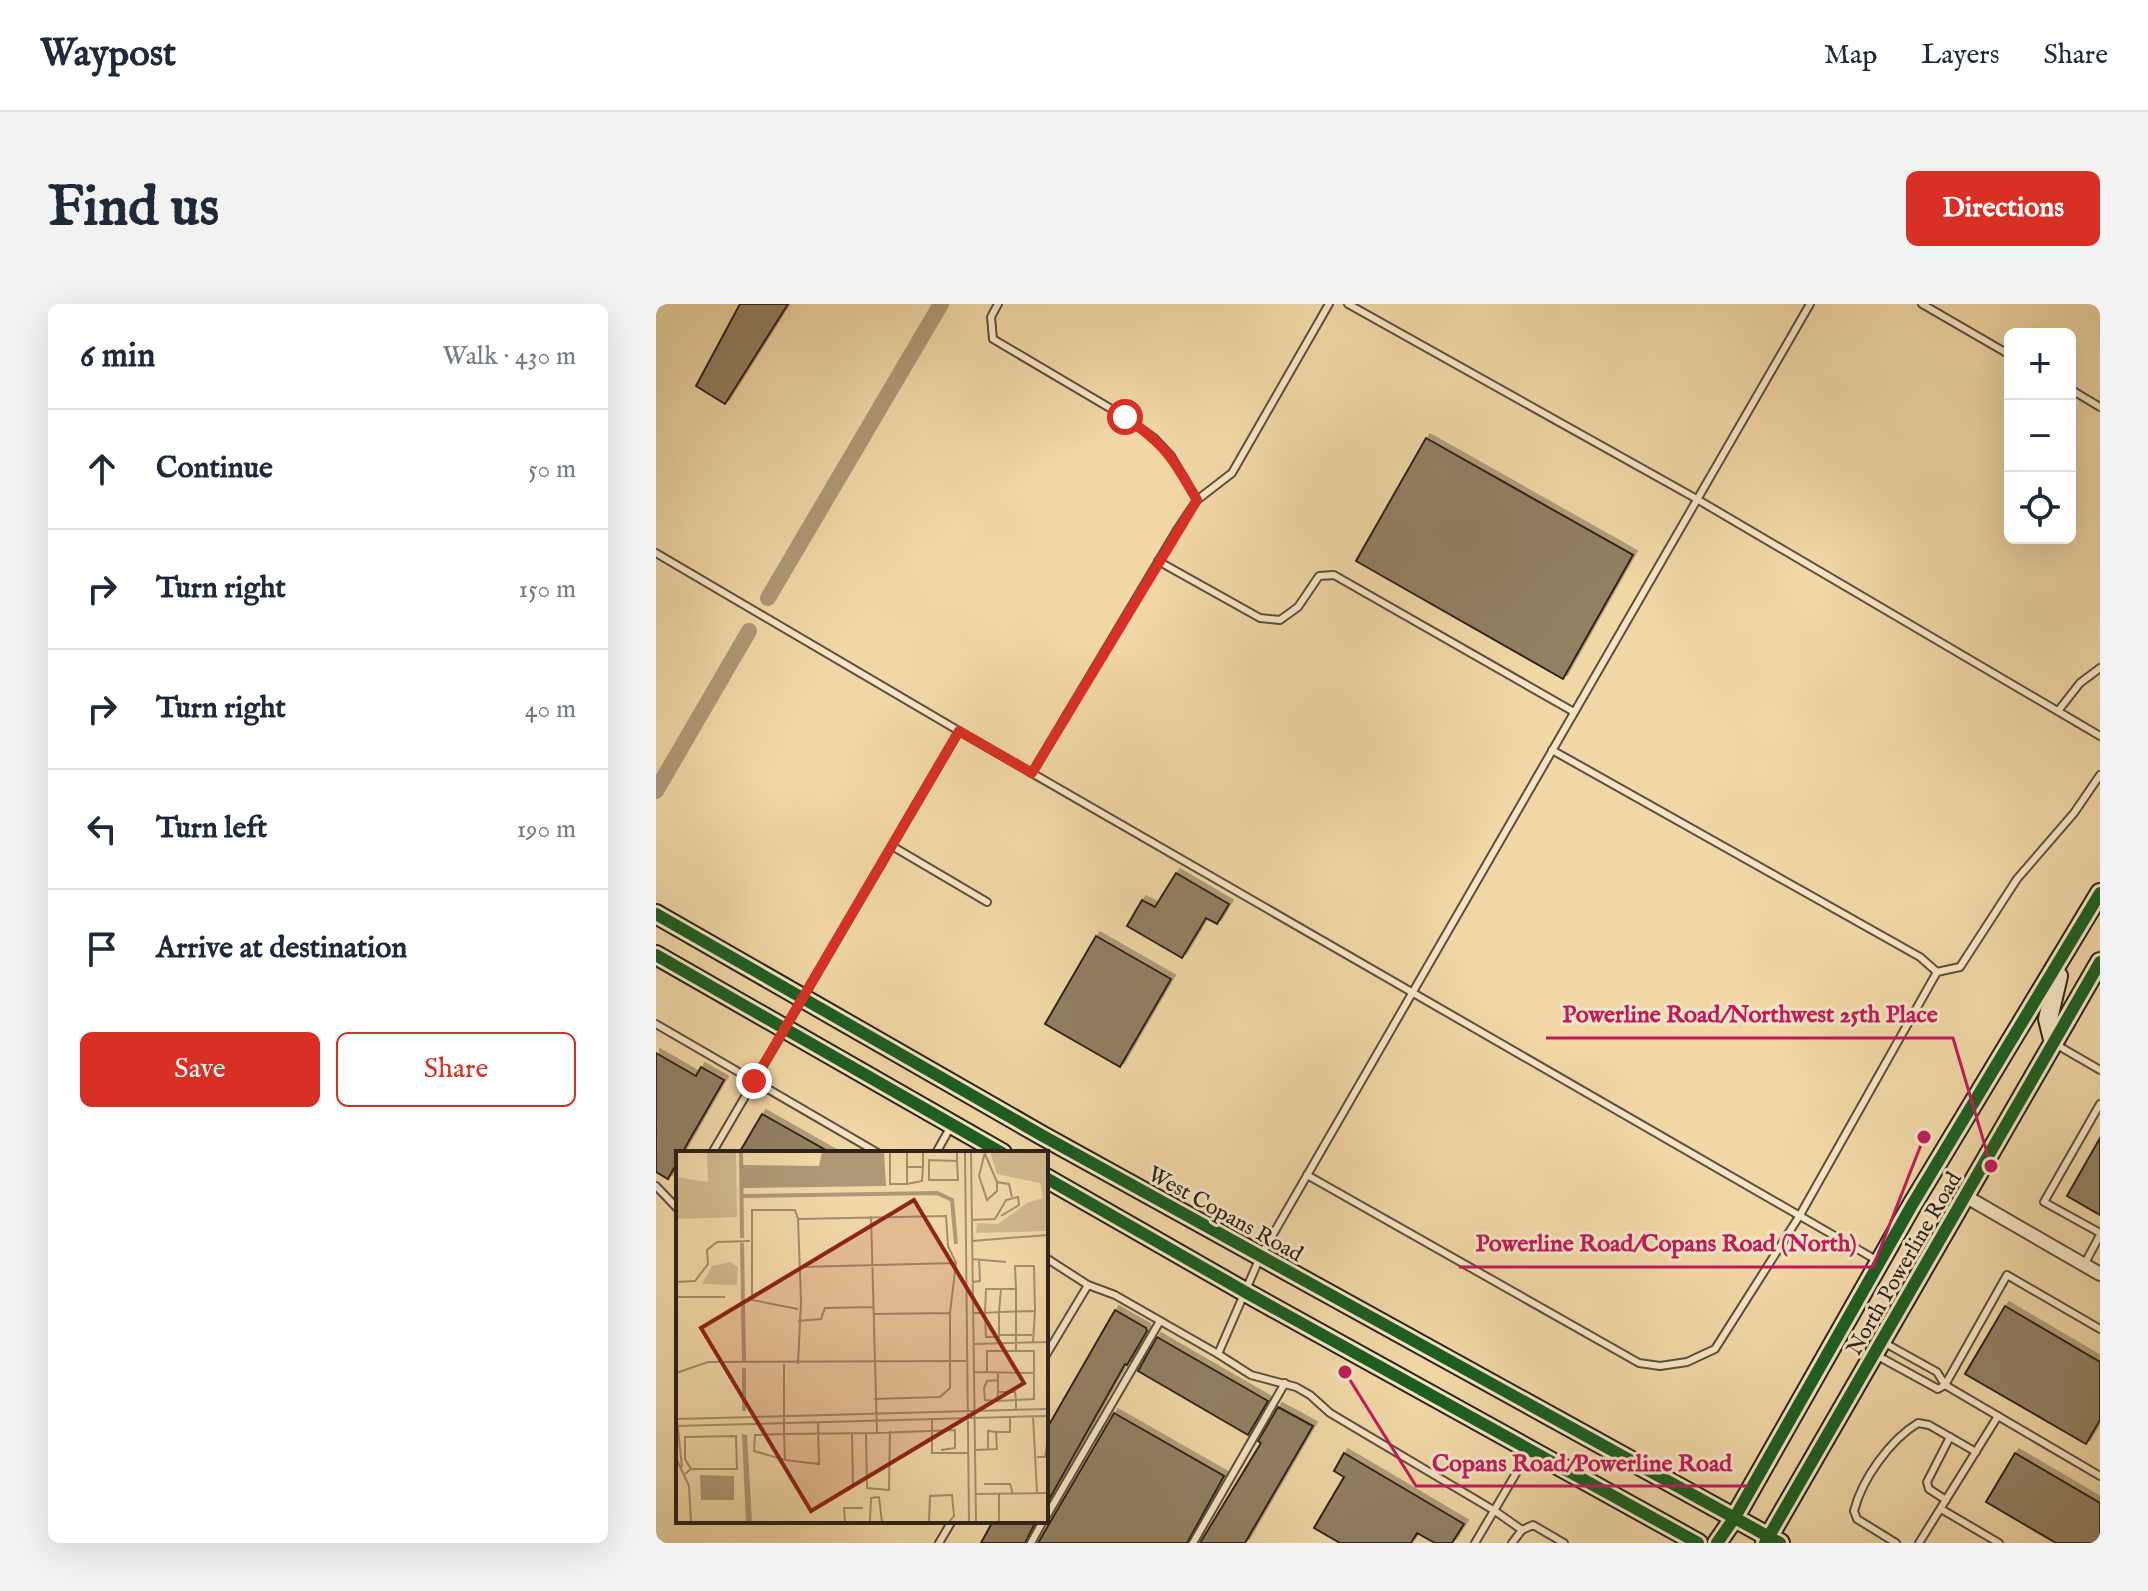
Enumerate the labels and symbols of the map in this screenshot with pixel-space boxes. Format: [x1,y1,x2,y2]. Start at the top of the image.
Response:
route start [1107,399,1143,435]
callout: Powerline Road/Northwest 25th Place [1546,990,1953,1038]
text: Powerline Road/Northwest 25th Place [1562,1000,1938,1031]
route end [736,1063,772,1099]
inset map [676,1151,1048,1523]
street label: West Copans Road [1143,1161,1308,1269]
street label: North Powerline Road [1841,1167,1969,1361]
callout: Powerline Road/Copans Road (North) [1459,1219,1873,1267]
text: Powerline Road/Copans Road (North) [1475,1229,1857,1260]
callout: Copans Road/Powerline Road [1416,1438,1748,1486]
text: Copans Road/Powerline Road [1432,1449,1733,1480]

